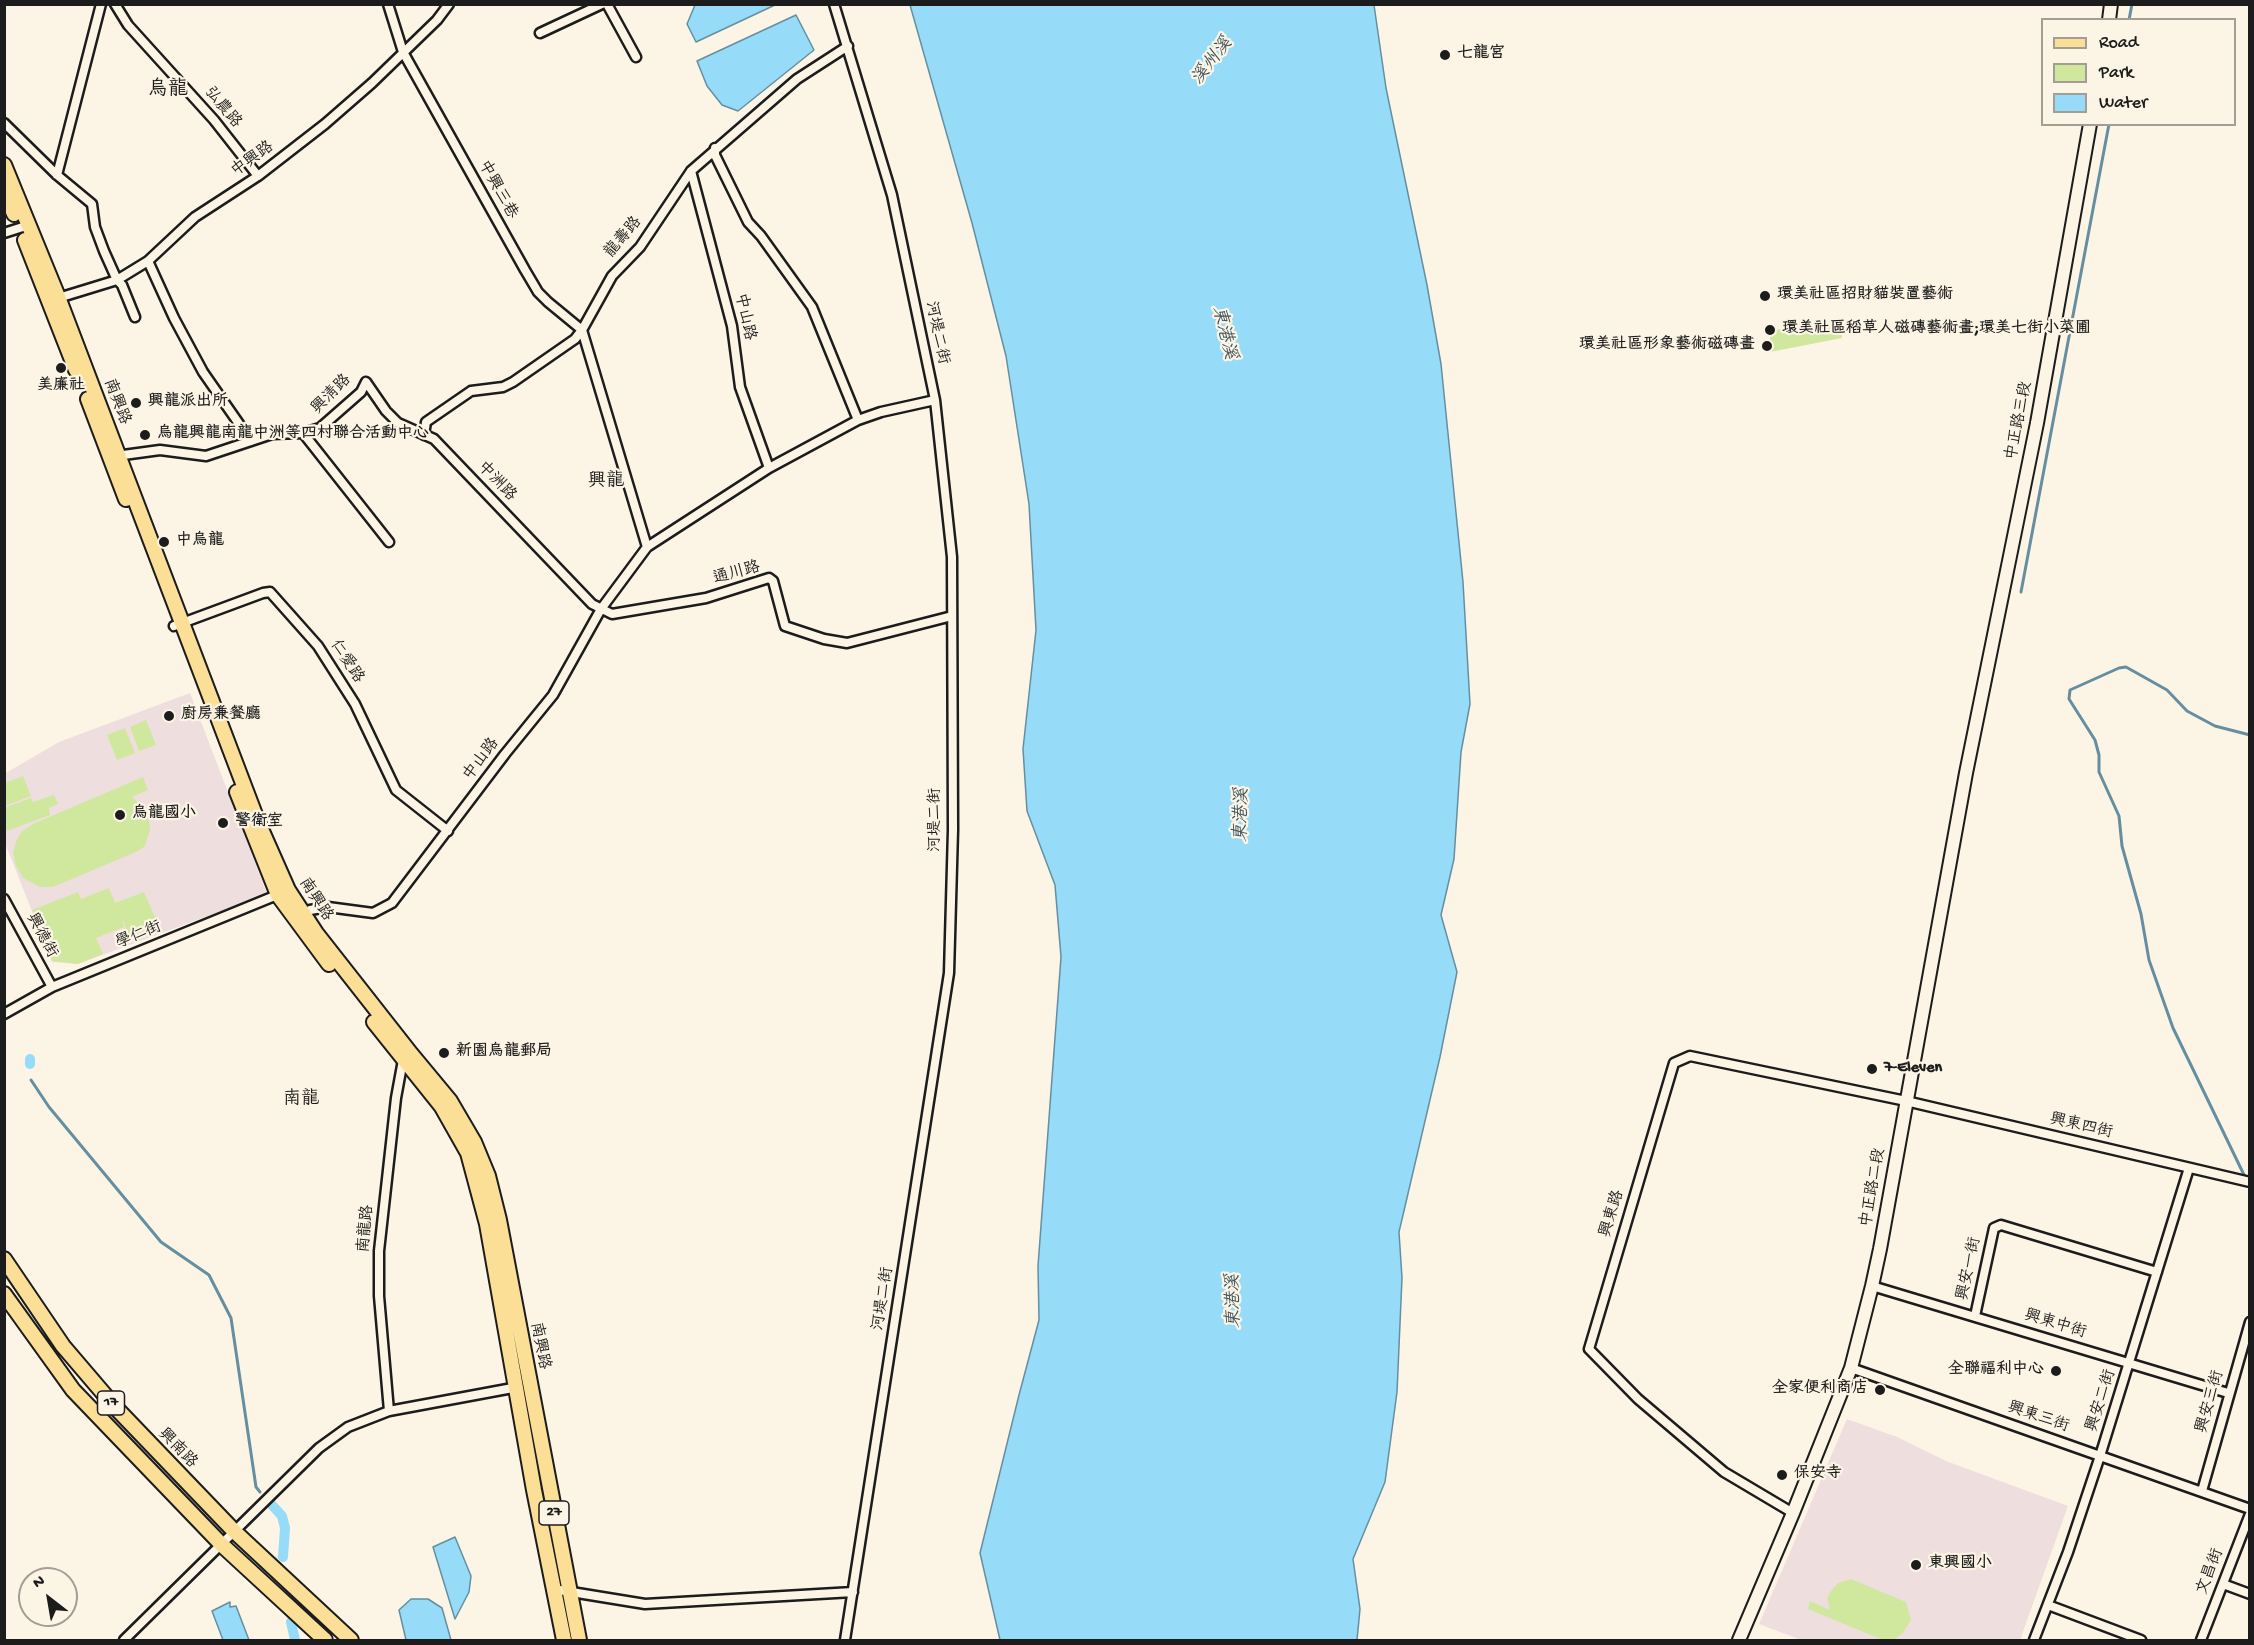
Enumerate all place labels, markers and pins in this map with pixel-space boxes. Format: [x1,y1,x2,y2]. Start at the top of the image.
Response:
place label: 七龍宮 [1457,45,1505,65]
marker: 七龍宮 [1438,48,1452,62]
place label: 環美社區招財貓裝置藝術 [1777,286,1953,306]
marker: 環美社區招財貓裝置藝術 [1758,289,1772,303]
place label: 環美社區稻草人磁磚藝術畫;環美七街小菜圃 [1782,320,2091,340]
marker: 環美社區稻草人磁磚藝術畫;環美七街小菜圃 [1763,323,1777,337]
place label: 環美社區形象藝術磁磚畫 [1579,336,1755,356]
marker: 環美社區形象藝術磁磚畫 [1760,339,1774,353]
marker: 美廉社 [54,361,68,375]
place label: 美廉社 [37,377,85,397]
place label: 興龍派出所 [148,393,228,413]
marker: 興龍派出所 [129,396,143,410]
place label: 烏龍興龍南龍中洲等四村聯合活動中心 [157,425,429,445]
marker: 烏龍興龍南龍中洲等四村聯合活動中心 [138,428,152,442]
place label: 中烏龍 [176,532,224,552]
marker: 中烏龍 [157,535,171,549]
place label: 廚房兼餐廳 [181,706,261,726]
marker: 廚房兼餐廳 [162,709,176,723]
place label: 烏龍國小 [132,805,196,825]
marker: 烏龍國小 [113,808,127,822]
place label: 警衛室 [235,813,283,833]
marker: 警衛室 [216,816,230,830]
place label: 新園烏龍郵局 [456,1043,552,1063]
marker: 新園烏龍郵局 [437,1046,451,1060]
place label: 7-Eleven [1884,1059,1942,1079]
marker: 7-Eleven [1865,1062,1879,1076]
place label: 全聯福利中心 [1948,1361,2044,1381]
marker: 全聯福利中心 [2049,1364,2063,1378]
place label: 全家便利商店 [1772,1380,1868,1400]
marker: 全家便利商店 [1873,1383,1887,1397]
place label: 保安寺 [1794,1465,1842,1485]
marker: 保安寺 [1775,1468,1789,1482]
place label: 東興國小 [1928,1555,1992,1575]
marker: 東興國小 [1909,1558,1923,1572]

